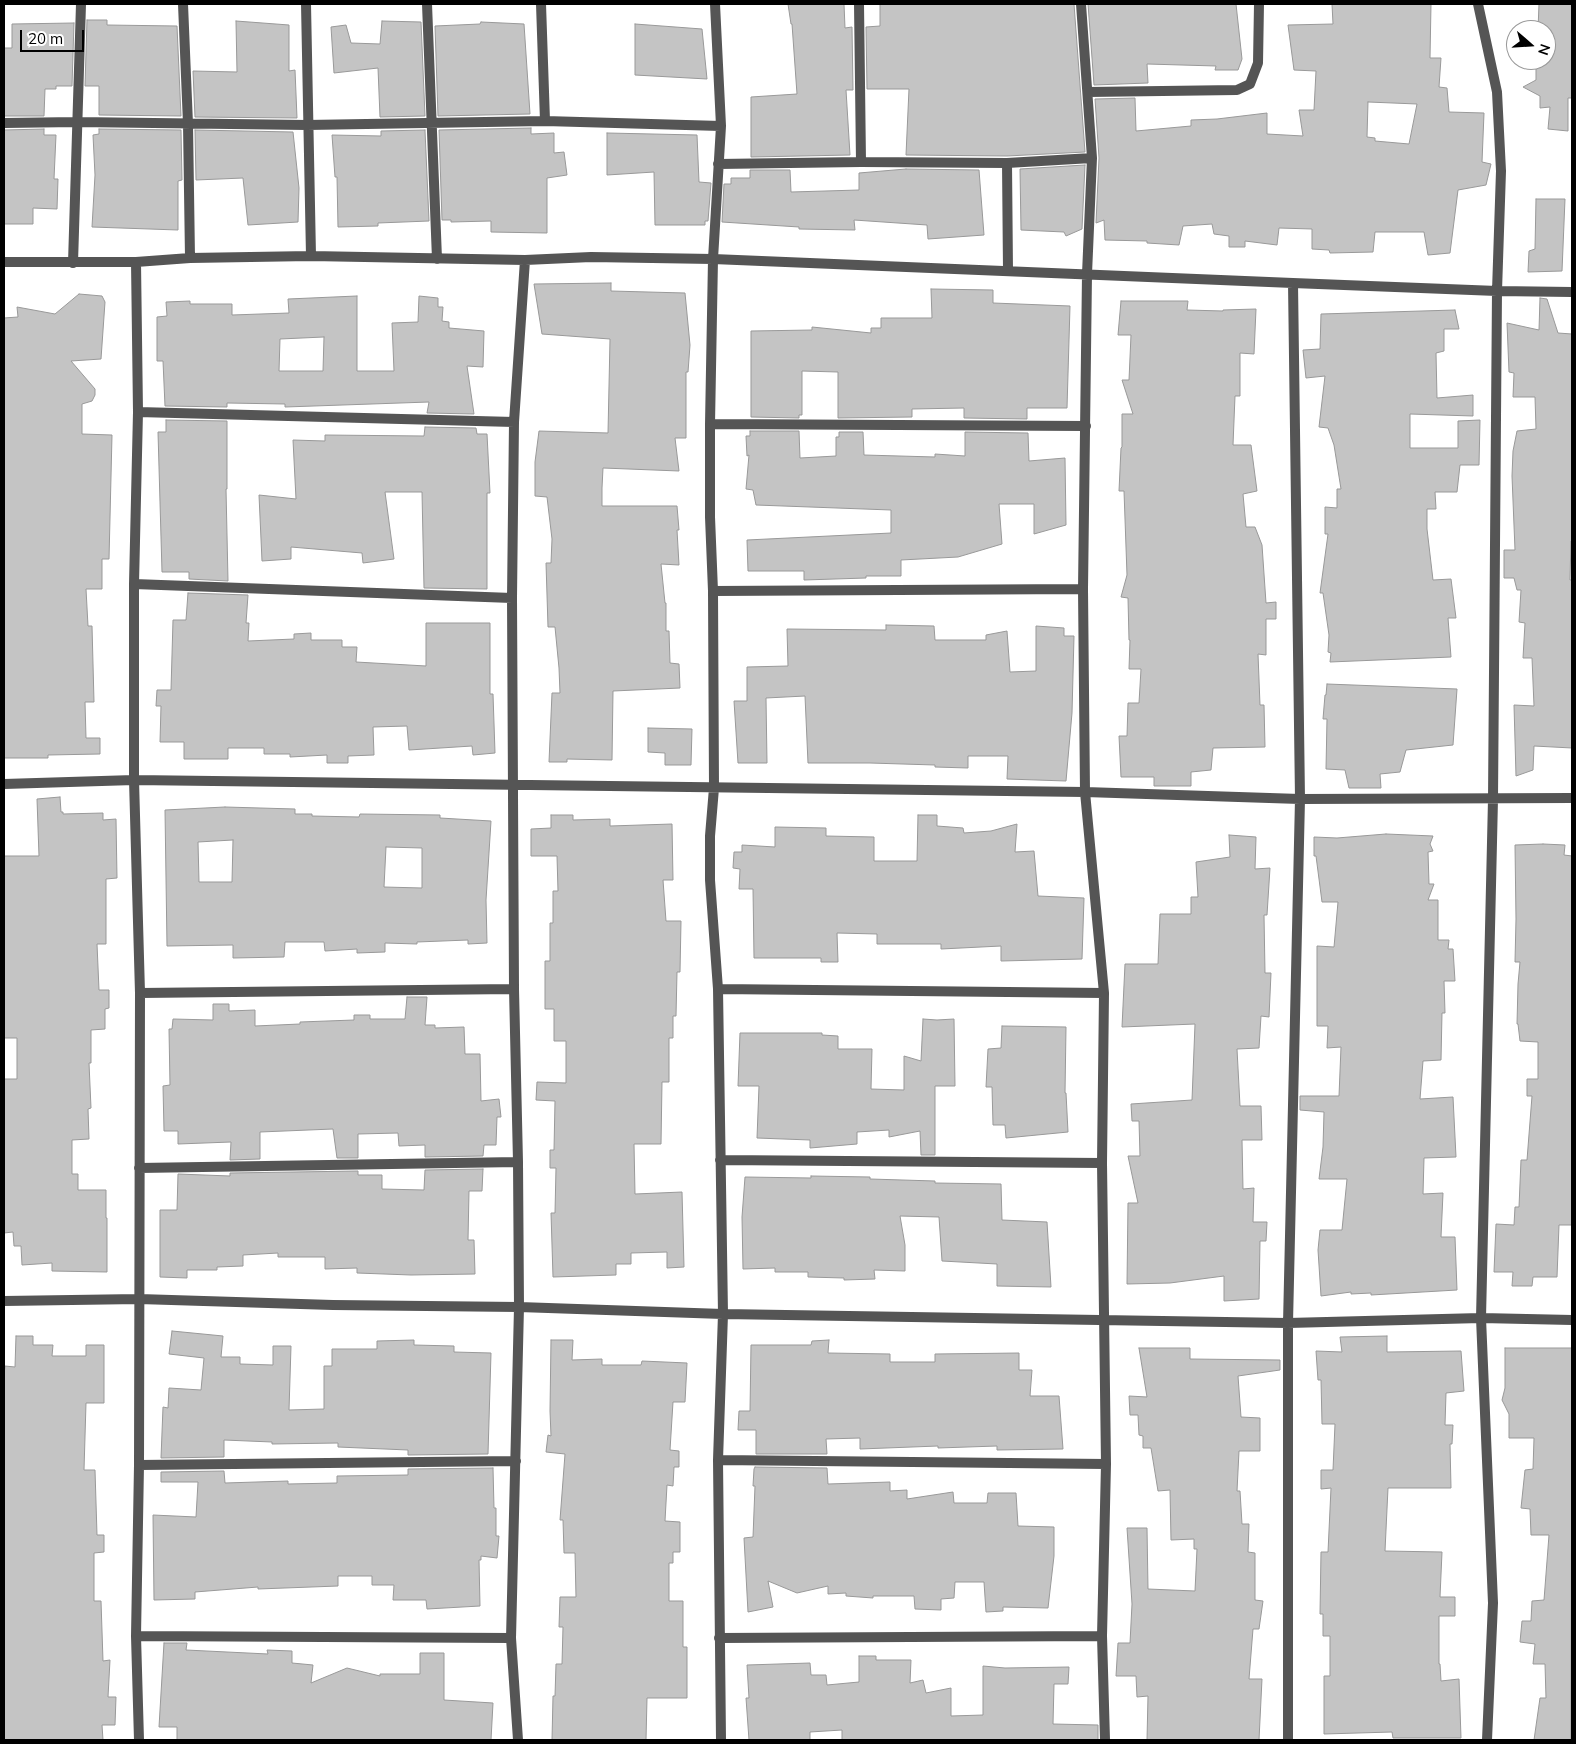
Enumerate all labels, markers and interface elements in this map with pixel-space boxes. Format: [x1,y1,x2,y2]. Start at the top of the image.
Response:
scale bar [22,20,86,52]
north arrow [1506,20,1556,70]
text: 20 m [28,29,63,48]
text: N [1534,42,1554,57]

